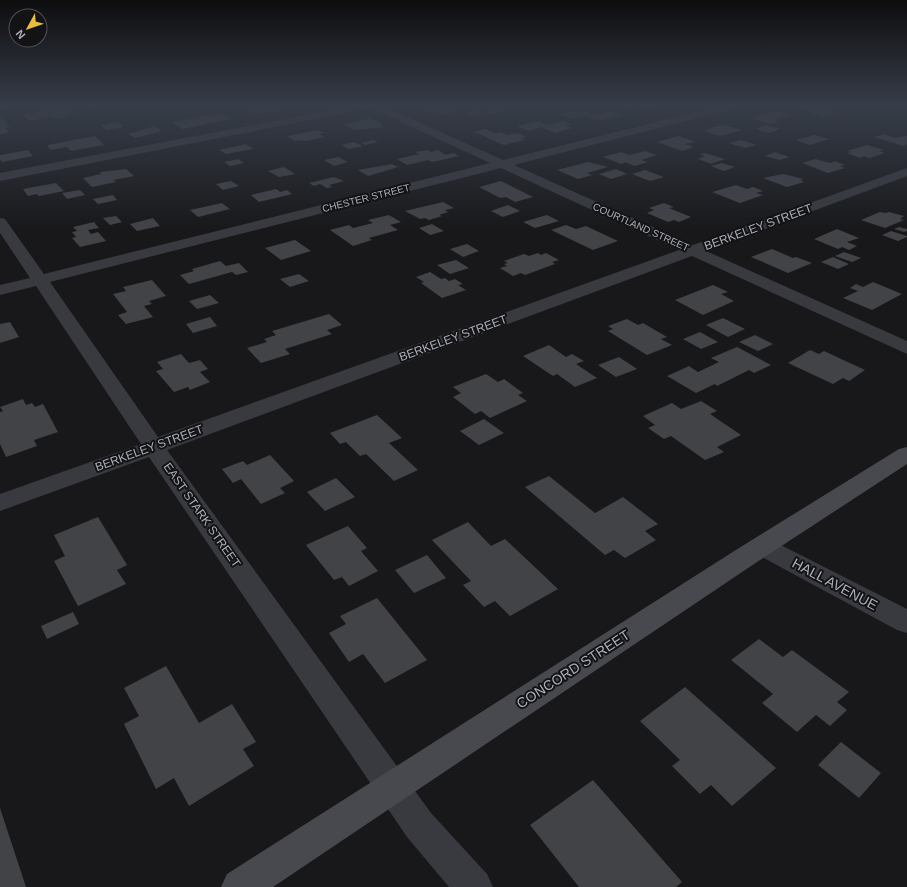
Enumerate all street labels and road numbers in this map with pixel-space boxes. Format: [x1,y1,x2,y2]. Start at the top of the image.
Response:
street label: CHESTER STREET [321,182,411,214]
street label: COURTLAND STREET [591,201,691,253]
street label: BERKELEY STREET [702,201,814,253]
street label: BERKELEY STREET [397,312,509,364]
street label: BERKELEY STREET [93,422,205,474]
street label: EAST STARK STREET [161,460,244,570]
street label: HALL AVENUE [790,555,880,613]
street label: CONCORD STREET [514,626,633,712]

